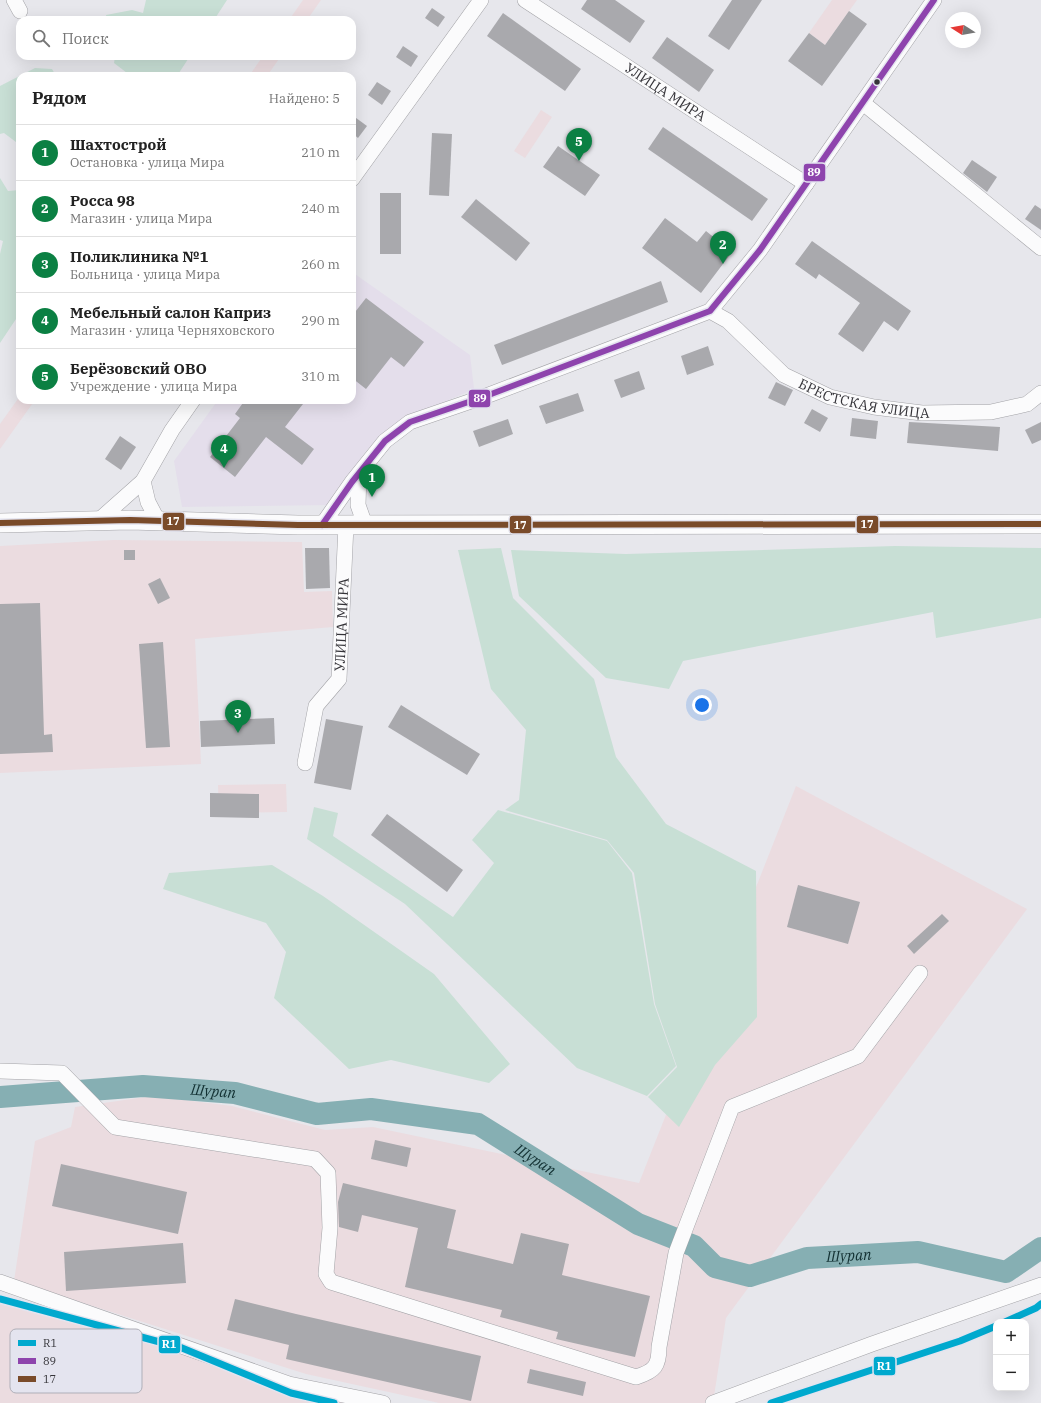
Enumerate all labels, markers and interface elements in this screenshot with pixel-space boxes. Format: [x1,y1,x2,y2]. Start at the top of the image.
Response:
north arrow [945,12,981,48]
search box [16,16,356,60]
icon: search [30,27,52,49]
text: Поиск [62,29,109,48]
street label: УЛИЦА МИРА [622,59,710,125]
unlabelled marker [872,77,882,87]
text: Рядом [32,87,87,109]
text: Найдено: 5 [269,90,340,107]
pin: 5 [566,128,592,161]
text: Шахтострой [70,135,166,154]
text: 1 [41,144,49,161]
text: 210 m [301,144,340,161]
text: Остановка · улица Мира [70,154,225,171]
line badge: 89 [803,163,826,182]
text: 89 [807,165,821,179]
text: Росса 98 [70,191,135,210]
text: 2 [41,200,49,217]
text: 240 m [301,200,340,217]
text: Магазин · улица Мира [70,210,212,227]
pin: 2 [710,231,736,264]
text: Поликлиника №1 [70,247,208,266]
text: 3 [41,256,49,273]
text: 260 m [301,256,340,273]
text: Больница · улица Мира [70,266,220,283]
text: Мебельный салон Каприз [70,303,271,322]
text: 4 [41,312,49,329]
text: 290 m [301,312,340,329]
text: Магазин · улица Черняховского [70,322,275,339]
text: Берёзовский ОВО [70,359,207,378]
text: 5 [41,368,49,385]
text: 310 m [301,368,340,385]
street label: БРЕСТСКАЯ УЛИЦА [796,374,930,422]
text: Учреждение · улица Мира [70,378,237,395]
line badge: 89 [468,389,491,408]
text: 89 [473,391,487,405]
pin: 4 [211,435,237,468]
pin: 1 [359,464,385,497]
line badge: 17 [162,512,185,531]
text: 17 [166,514,180,528]
line badge: 17 [509,515,532,534]
line badge: 17 [856,515,879,534]
text: 17 [860,517,874,531]
text: 17 [513,518,527,532]
street label: УЛИЦА МИРА [330,577,353,672]
your location [692,695,712,715]
pin: 3 [225,700,251,733]
water label: Шурап [189,1080,237,1102]
water label: Шурап [510,1139,560,1180]
water label: Шурап [825,1245,872,1266]
map controls [993,1319,1029,1391]
button: + [993,1319,1029,1355]
legend [10,1329,142,1393]
line badge: R1 [158,1335,181,1354]
text: R1 [43,1336,57,1350]
text: R1 [162,1337,177,1351]
text: 89 [43,1354,56,1368]
button: − [993,1355,1029,1391]
line badge: R1 [873,1356,896,1376]
text: R1 [877,1359,892,1373]
text: 17 [43,1372,56,1386]

